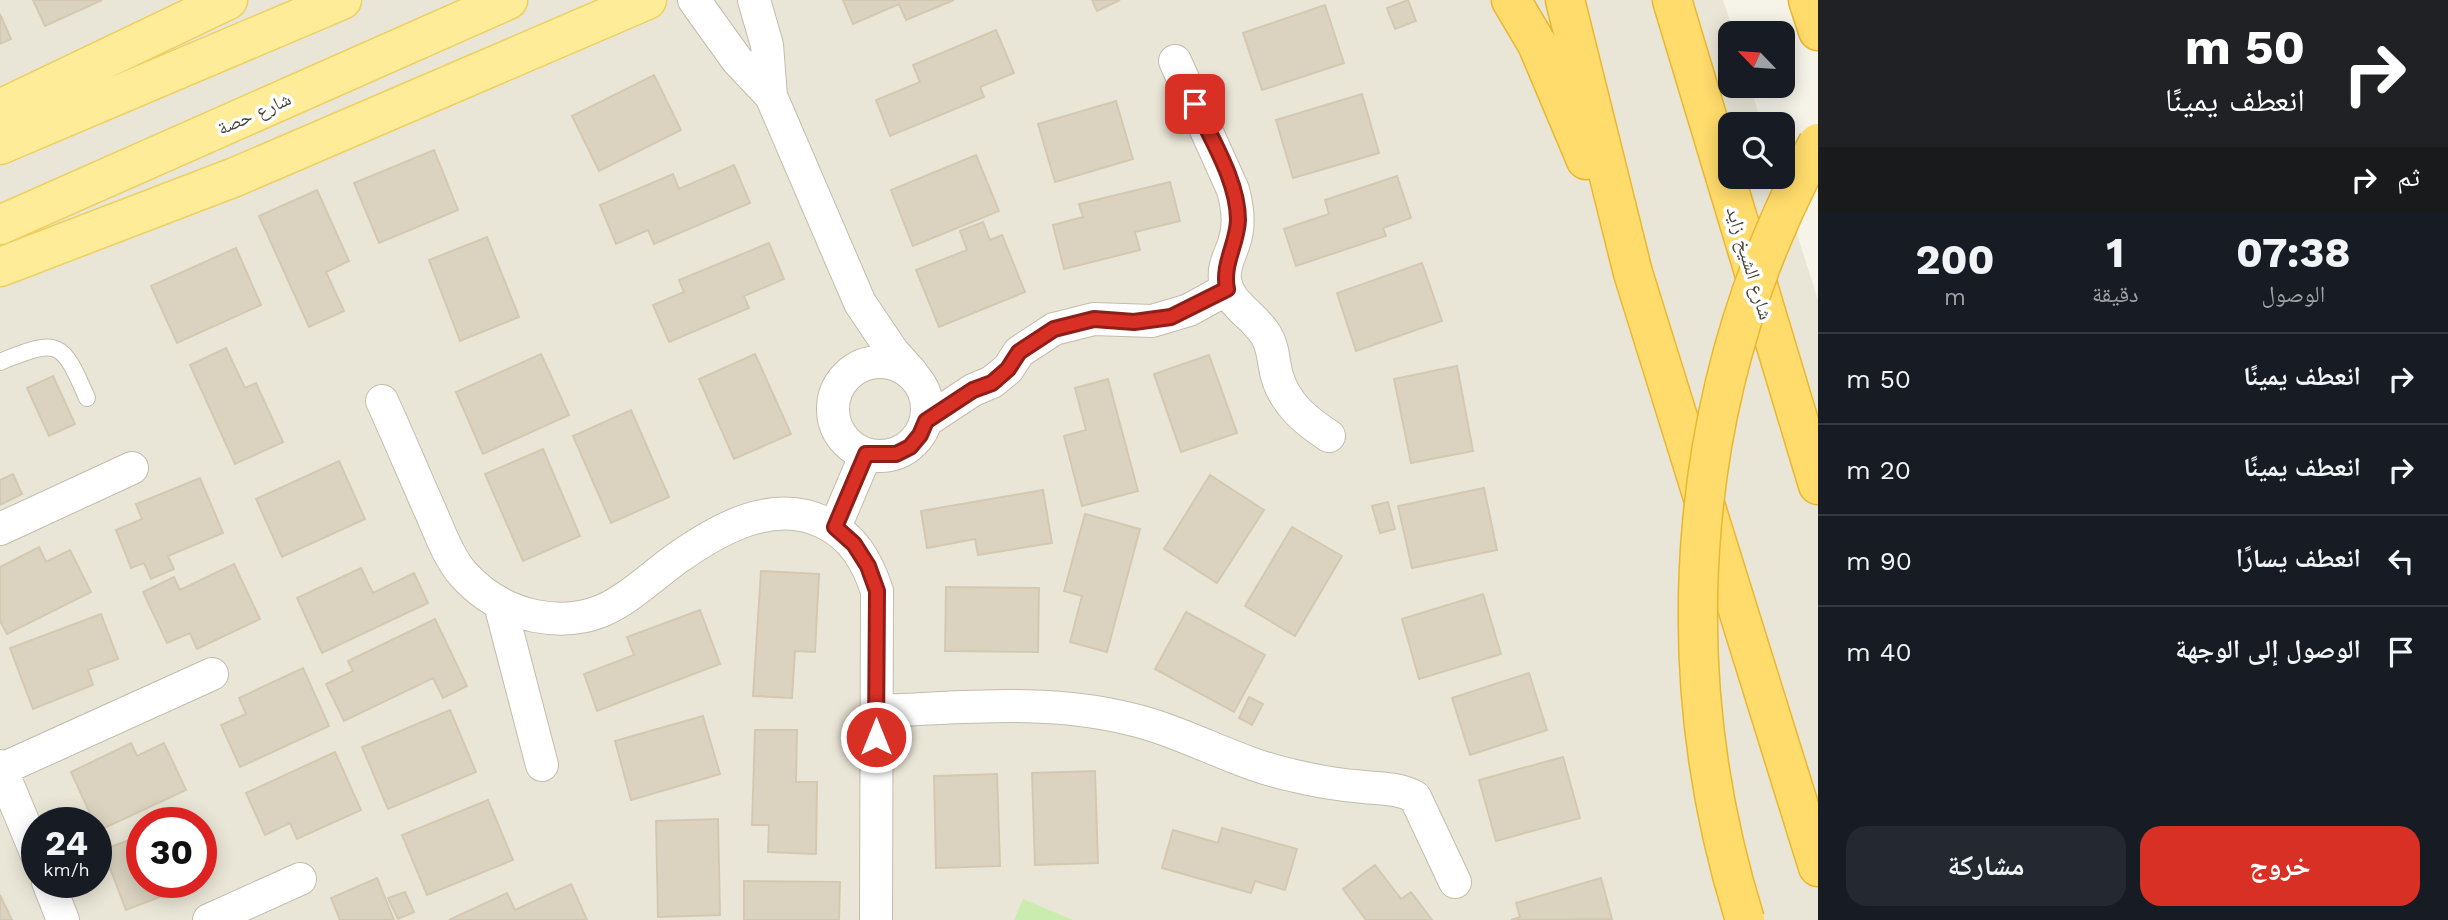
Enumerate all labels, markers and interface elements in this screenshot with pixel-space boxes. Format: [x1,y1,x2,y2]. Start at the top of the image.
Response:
text: 50 m [2185,18,2305,76]
north arrow [1718,21,1796,98]
map controls [1718,21,1795,189]
icon: right [2329,28,2420,119]
pin [1165,74,1225,134]
text: انعطف يمينًا [2165,81,2305,119]
icon: arrive [1176,85,1214,123]
street label: شارع حصة [214,87,295,140]
button: search [1718,112,1795,189]
icon: right [2345,161,2383,199]
text: ثم [2397,162,2420,192]
street label: شارع الشيخ زايد [1720,204,1778,323]
text: 1 [2106,228,2124,277]
text: 07:38 [2236,228,2351,277]
text: 200 [1915,235,1995,284]
text: دقيقة [2092,281,2139,308]
text: الوصول [2261,281,2325,308]
text: m [1944,284,1966,311]
icon: right [2382,360,2420,398]
text: انعطف يمينًا [2243,361,2361,391]
text: 50 m [1846,364,1911,394]
icon: right [2382,451,2420,489]
text: انعطف يمينًا [2243,452,2361,482]
text: 20 m [1846,455,1911,485]
icon: left [2382,542,2420,580]
text: انعطف يسارًا [2236,543,2361,573]
text: 90 m [1846,546,1912,576]
icon: arrive [2382,633,2420,671]
text: الوصول إلى الوجهة [2175,634,2361,664]
text: 40 m [1846,637,1912,667]
position arrow [839,700,913,774]
speed limit sign: 30 [126,807,217,898]
text: 24 [45,822,88,864]
button: مشاركة [1846,826,2126,906]
button: خروج [2140,826,2420,906]
text: km/h [43,859,90,880]

